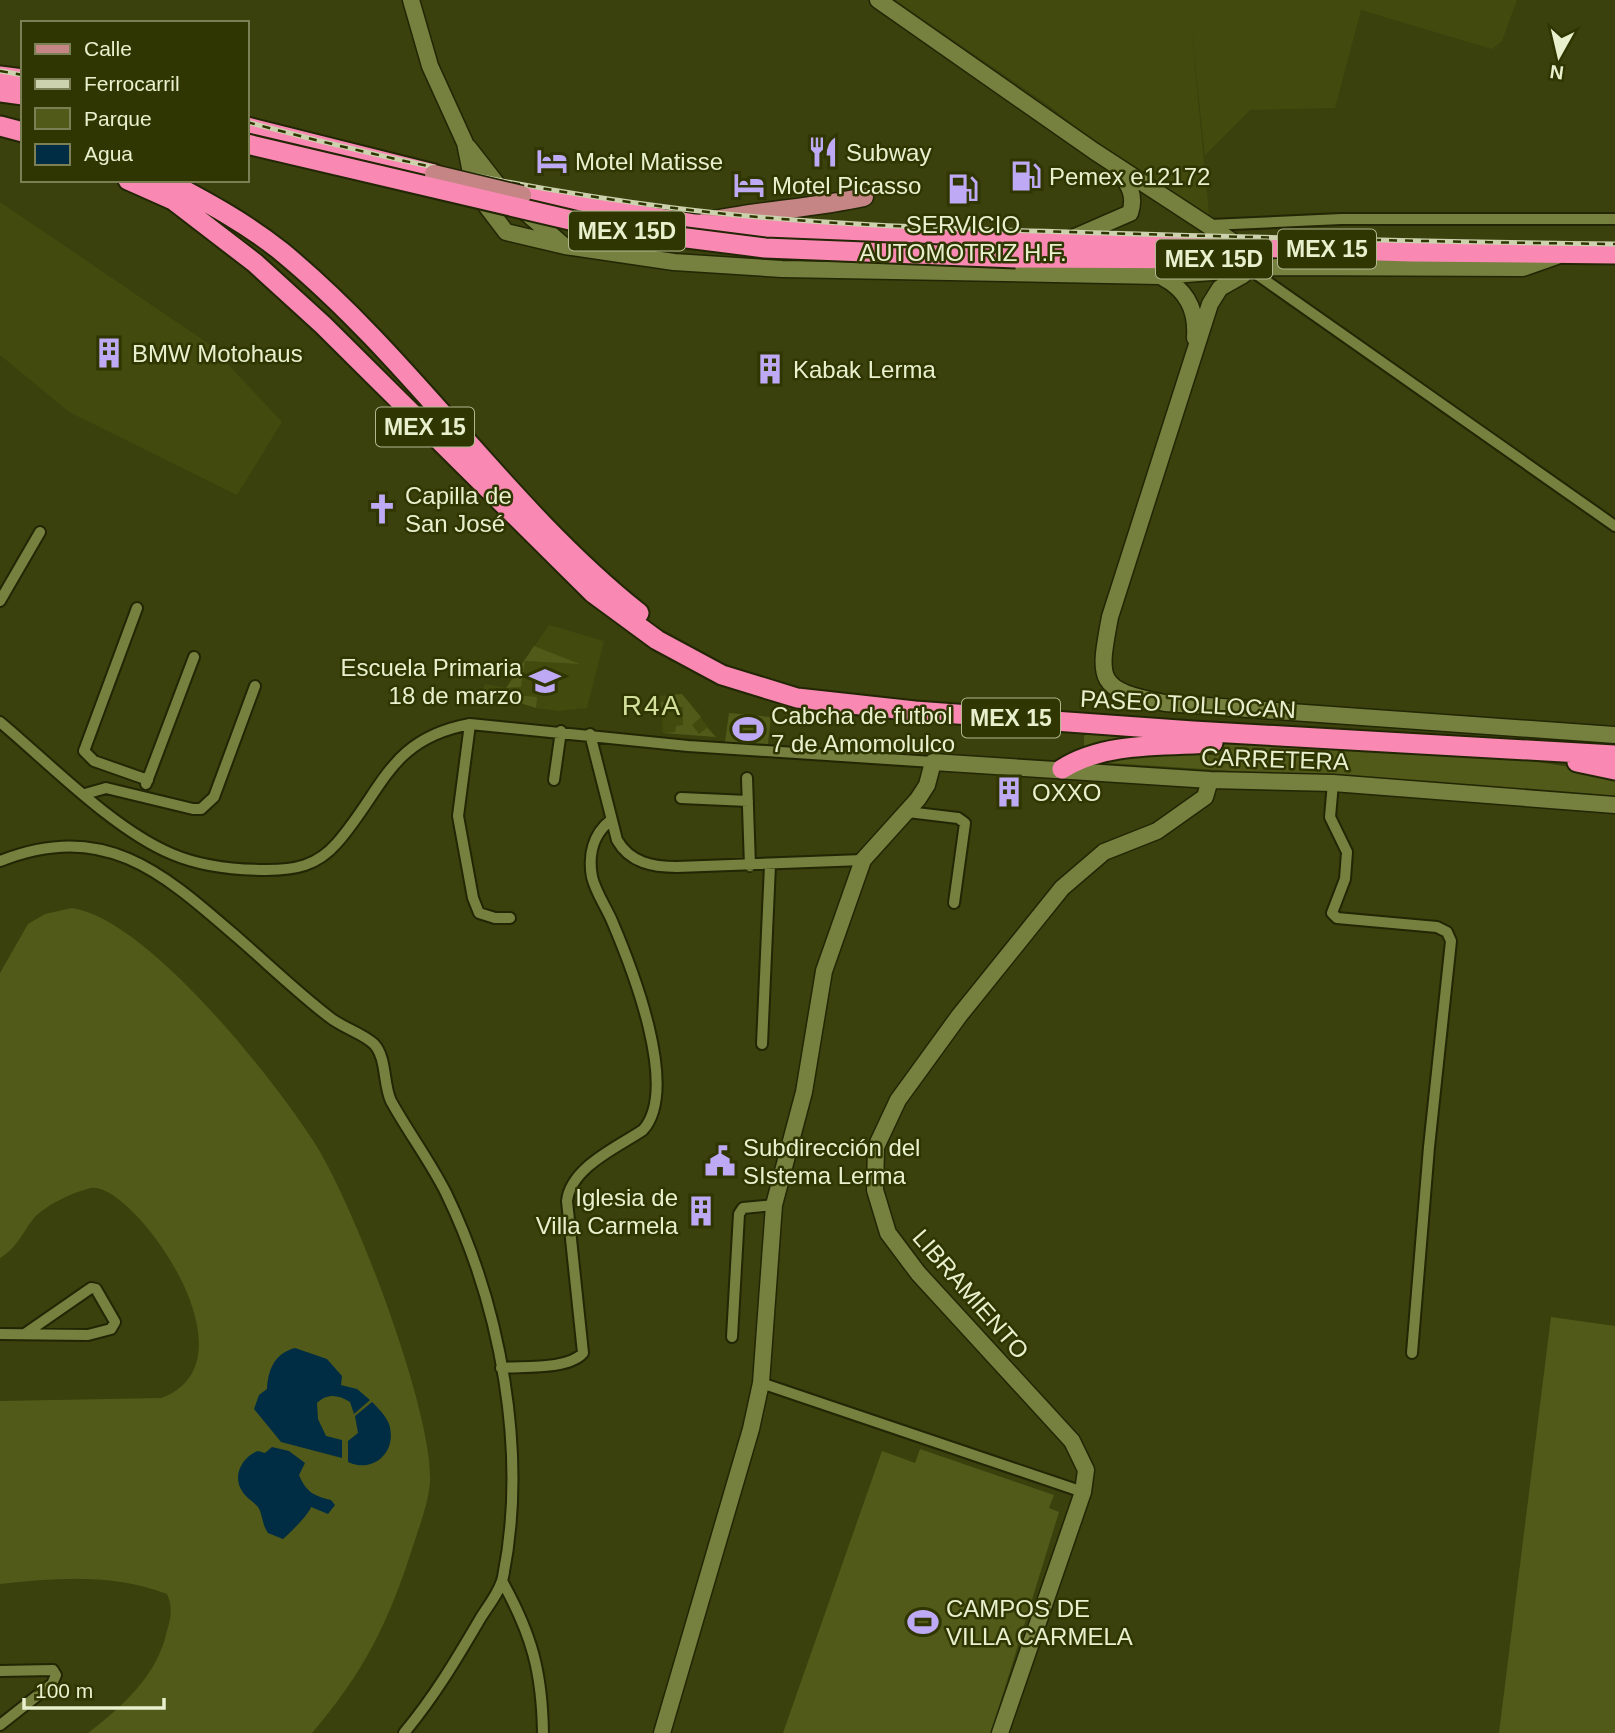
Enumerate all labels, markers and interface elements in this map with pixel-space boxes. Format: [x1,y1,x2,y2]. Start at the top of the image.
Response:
legend [21,21,248,182]
north arrow [1524,21,1594,91]
text: Calle [84,37,132,60]
text: N [1548,61,1565,84]
text: Ferrocarril [84,72,180,95]
text: Parque [84,107,152,130]
restaurant icon: Subway [806,135,840,169]
place label: Subway [846,139,931,166]
text: Agua [84,142,133,165]
hotel icon: Motel Matisse [535,144,569,178]
place label: Motel Matisse [575,148,723,175]
fuel station icon: Pemex e12172 [1009,159,1043,193]
place label: Pemex e12172 [1049,163,1210,190]
hotel icon: Motel Picasso [732,168,766,202]
place label: Motel Picasso [772,172,921,199]
fuel station icon: SERVICIO AUTOMOTRIZ H.F. [946,172,980,206]
place label: SERVICIO AUTOMOTRIZ H.F. [859,211,1067,266]
road number: MEX 15D [569,212,685,250]
road number: MEX 15 [1278,230,1376,268]
road number: MEX 15D [1156,240,1272,278]
building icon: BMW Motohaus [92,336,126,370]
place label: BMW Motohaus [132,340,303,367]
building icon: Kabak Lerma [753,352,787,386]
place label: Kabak Lerma [793,356,936,383]
road number: MEX 15 [376,408,474,446]
place label: Capilla de San José [405,482,512,537]
church icon: Capilla de San José [365,492,399,526]
place label: Escuela Primaria 18 de marzo [341,654,523,709]
school or university icon: Escuela Primaria 18 de marzo [528,664,562,698]
street label: PASEO TOLLOCAN [1079,685,1297,723]
district label: R4A [622,690,682,721]
road number: MEX 15 [962,698,1060,738]
place label: Cabcha de futbol 7 de Amomolulco [771,702,955,757]
sports icon: Cabcha de futbol 7 de Amomolulco [731,712,765,746]
street label: CARRETERA [1201,743,1349,775]
building icon: OXXO [992,775,1026,809]
place label: OXXO [1032,779,1101,806]
place label: Subdirección del SIstema Lerma [743,1134,920,1189]
public building icon: Subdirección del SIstema Lerma [703,1144,737,1178]
place label: Iglesia de Villa Carmela [536,1184,679,1239]
building icon: Iglesia de Villa Carmela [684,1194,718,1228]
street label: LIBRAMIENTO [908,1224,1034,1364]
place label: CAMPOS DE VILLA CARMELA [946,1595,1133,1650]
sports icon: CAMPOS DE VILLA CARMELA [906,1605,940,1639]
scale bar [24,1666,164,1710]
text: 100 m [35,1679,93,1702]

